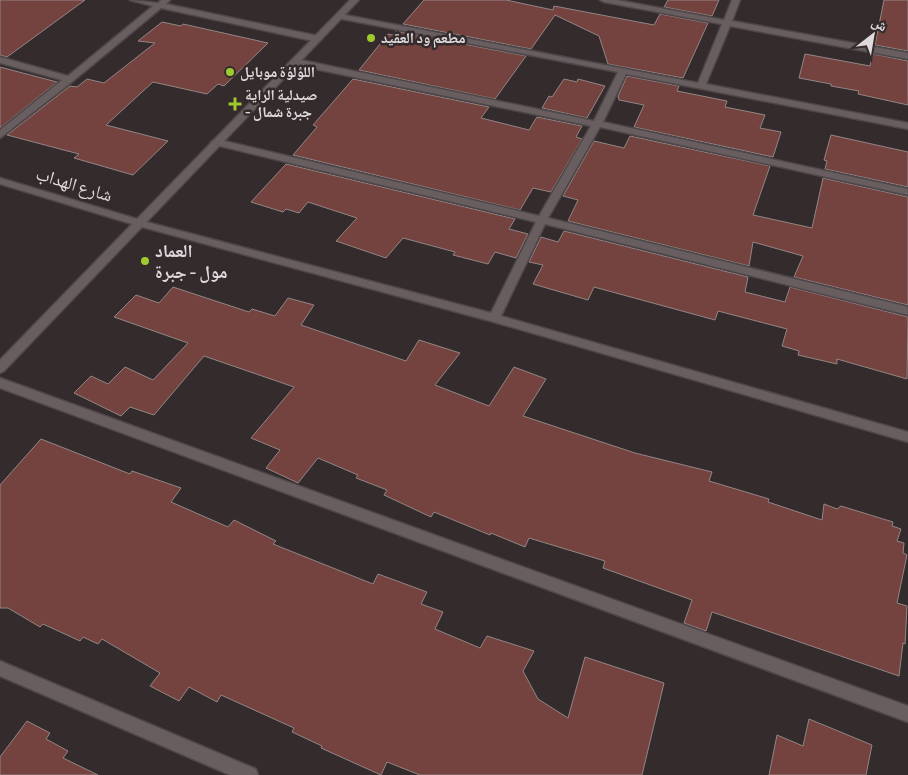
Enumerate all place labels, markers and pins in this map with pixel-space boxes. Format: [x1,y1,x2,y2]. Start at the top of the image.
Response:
place label: مطعم ود العقيد [381,29,465,48]
marker: مطعم ود العقيد [365,32,377,44]
place label: اللؤلؤة موبايل [240,63,315,82]
marker: اللؤلؤة موبايل [224,66,236,78]
place label: صيدلية الراية - جبرة شمال [245,86,317,122]
marker: صيدلية الراية - جبرة شمال [229,98,241,110]
place label: العماد مول - جبرة [155,241,228,283]
marker: العماد مول - جبرة [139,255,151,267]

